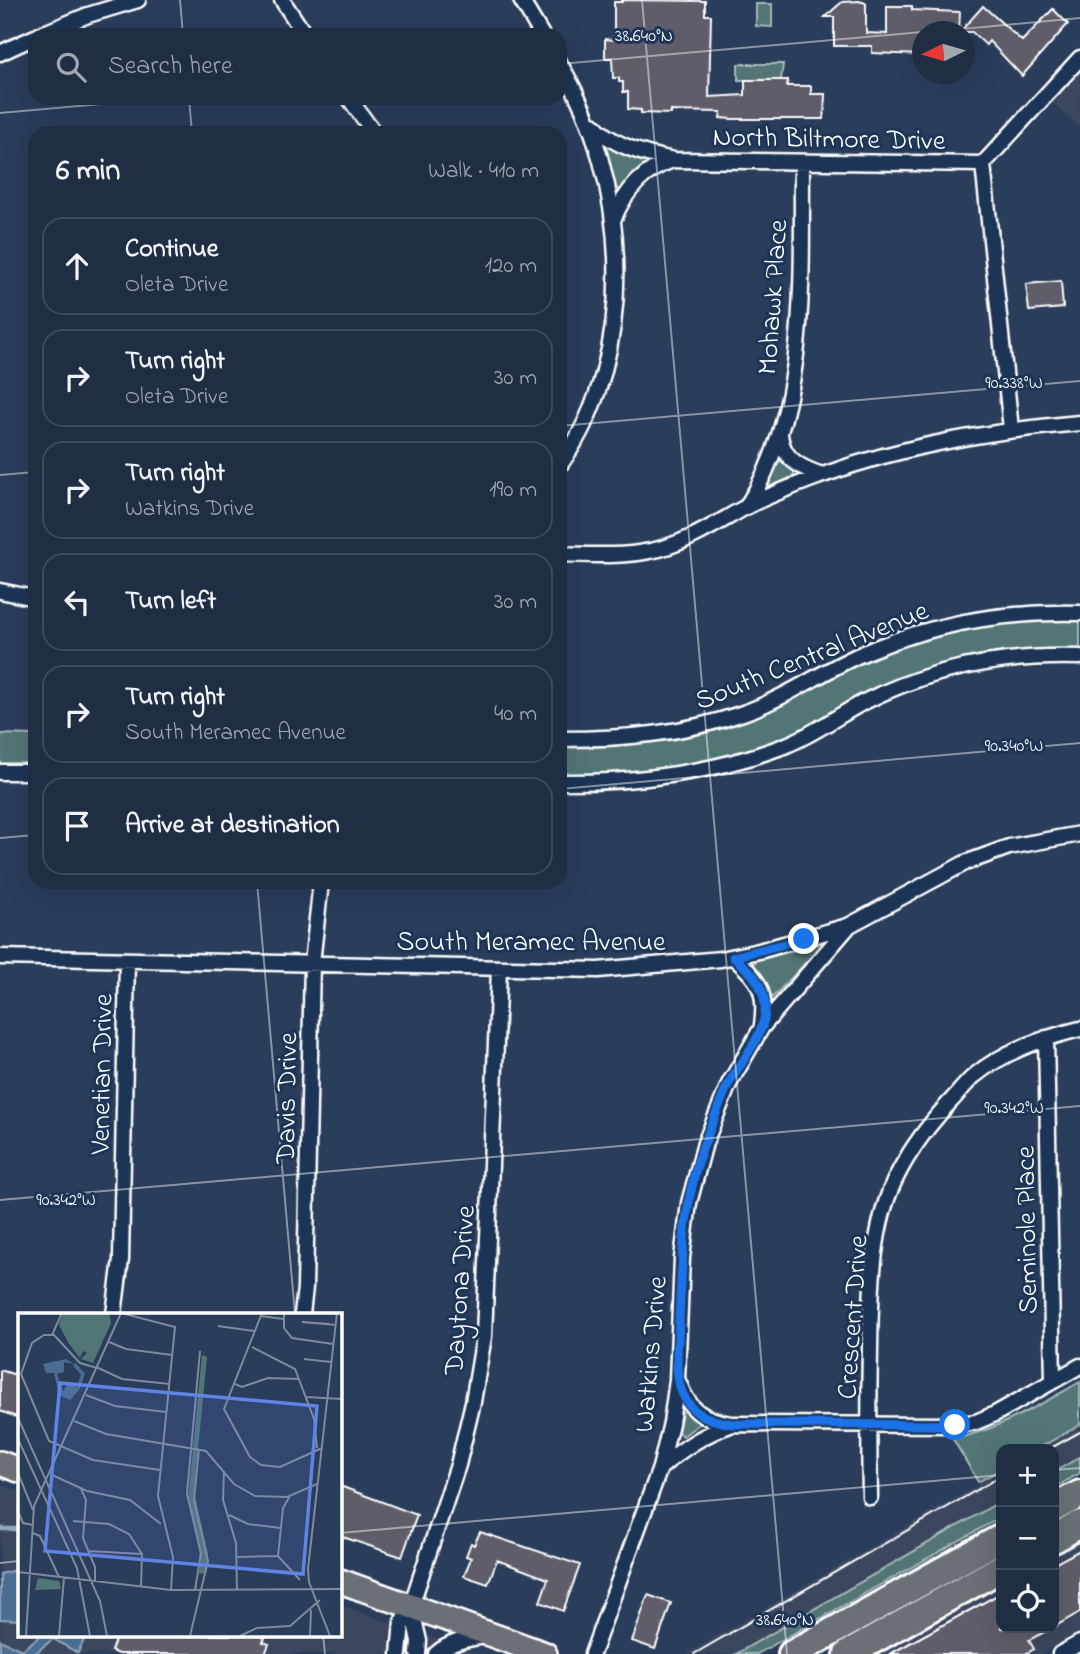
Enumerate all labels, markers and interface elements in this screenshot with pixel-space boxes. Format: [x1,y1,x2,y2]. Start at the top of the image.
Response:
north arrow [912,21,975,84]
text: 38.640°N [615,24,673,50]
search box [28,28,567,105]
icon: search [52,48,90,86]
text: Search here [108,48,233,86]
street label: North Biltmore Drive [712,118,946,163]
text: 6 min [56,150,120,194]
text: Walk · 410 m [428,155,539,188]
street label: Mohawk Place [749,218,800,376]
text: Continue [125,231,218,269]
icon: ahead [58,247,96,285]
text: 120 m [485,250,537,283]
text: Oleta Drive [125,269,228,302]
text: Turn right [125,343,225,381]
icon: right [58,359,96,397]
text: 30 m [494,362,537,395]
text: 90.338°W [985,371,1043,397]
text: Oleta Drive [125,381,228,414]
text: Turn right [125,455,225,493]
icon: right [58,471,96,509]
text: 190 m [489,474,537,507]
text: Watkins Drive [125,493,254,526]
icon: left [58,583,96,621]
text: Turn left [125,583,216,621]
text: 30 m [494,586,537,619]
street label: South Central Avenue [689,592,936,723]
text: Turn right [125,679,225,717]
icon: right [58,695,96,733]
text: 40 m [494,698,537,731]
text: South Meramec Avenue [125,717,346,750]
text: 90.340°W [985,734,1043,760]
icon: arrive [58,807,96,845]
text: Arrive at destination [125,807,340,845]
street label: South Meramec Avenue [397,923,666,964]
route end [788,923,819,954]
street label: Venetian Drive [82,993,125,1156]
street label: Davis Drive [267,1032,310,1165]
text: 90.342°W [984,1096,1044,1122]
street label: Seminole Place [1007,1145,1050,1314]
text: 90.342°W [36,1188,96,1214]
street label: Daytona Drive [435,1204,488,1377]
street label: Crescent Drive [828,1233,881,1401]
street label: Watkins Drive [625,1274,680,1434]
inset map [18,1313,341,1636]
route start [939,1409,970,1440]
map controls [996,1444,1059,1633]
button: + [996,1444,1059,1507]
button: − [996,1507,1059,1570]
button: locate [996,1570,1059,1633]
text: 38.640°N [756,1608,814,1634]

